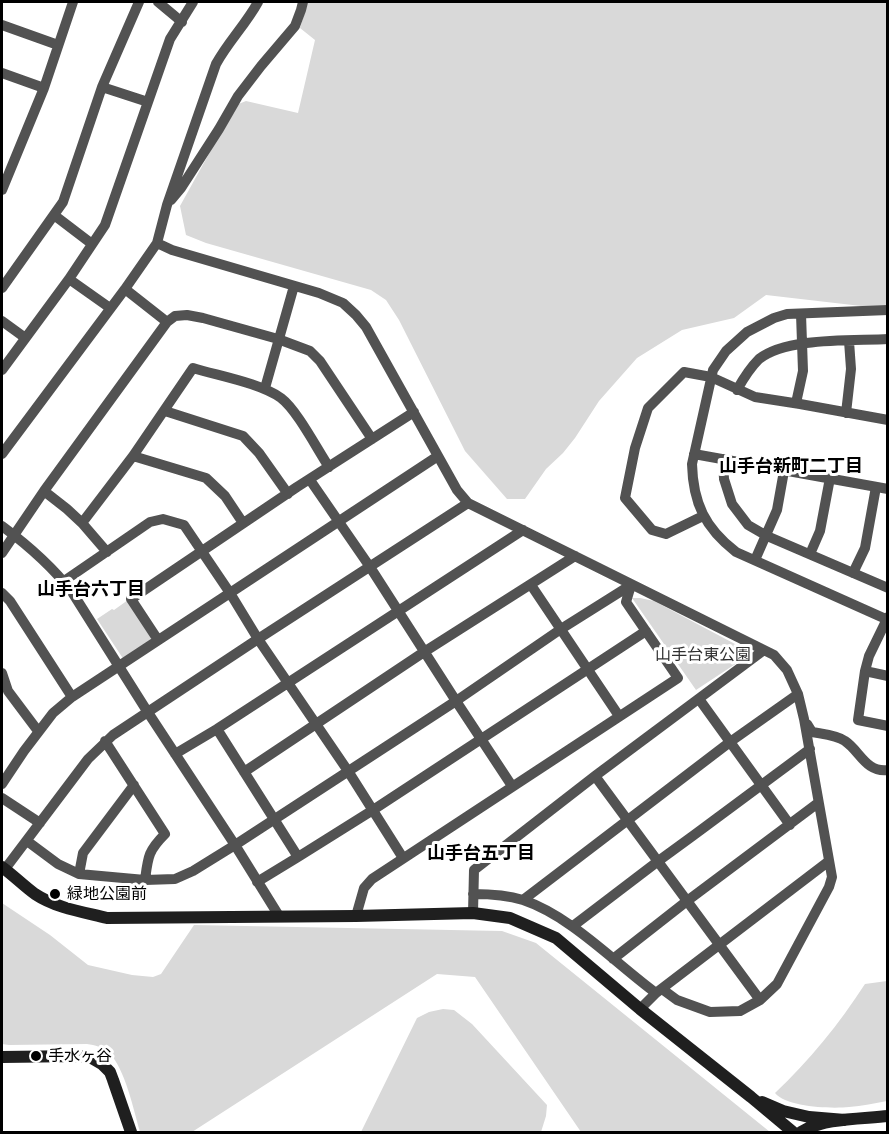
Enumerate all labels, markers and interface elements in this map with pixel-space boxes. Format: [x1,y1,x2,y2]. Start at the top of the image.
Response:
district label: 山手台新町二丁目 [719,455,863,477]
district label: 山手台六丁目 [37,578,145,600]
park label: 山手台東公園 [655,645,751,665]
district label: 山手台五丁目 [427,842,535,864]
place label: 緑地公園前 [67,884,147,904]
marker: 緑地公園前 [48,887,62,901]
place label: 手水ヶ谷 [48,1046,112,1066]
marker: 手水ヶ谷 [29,1049,43,1063]

